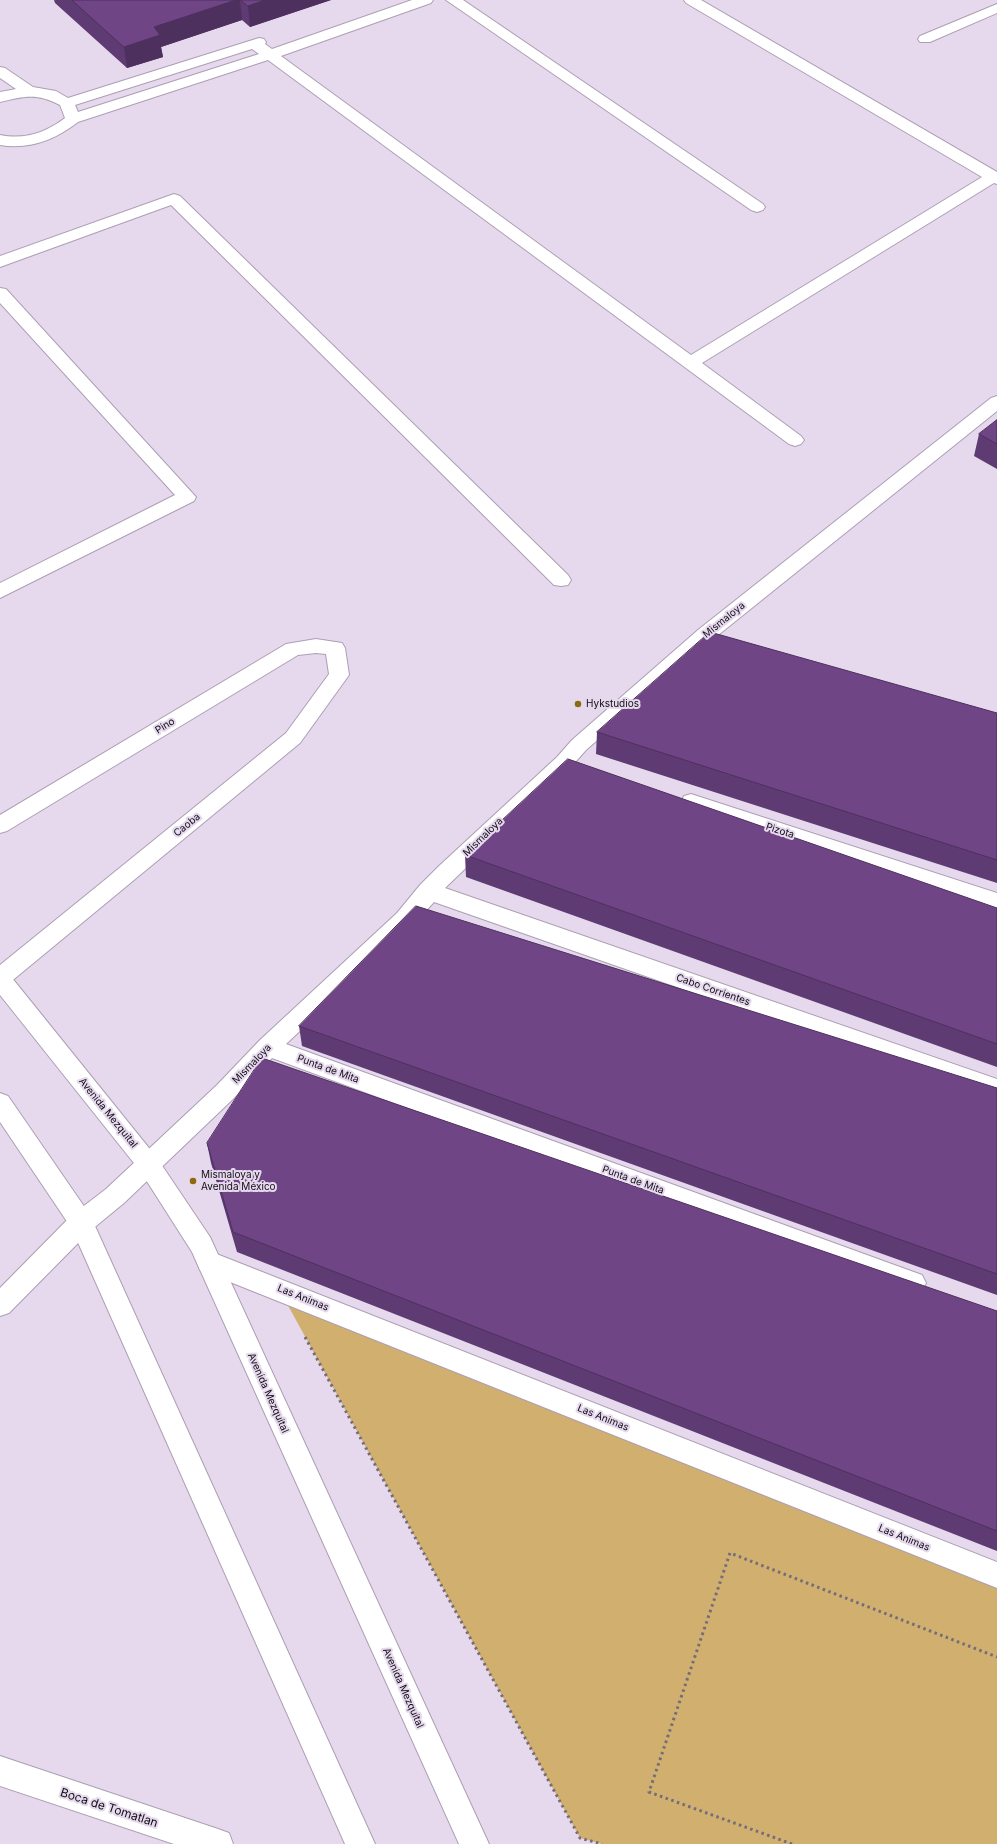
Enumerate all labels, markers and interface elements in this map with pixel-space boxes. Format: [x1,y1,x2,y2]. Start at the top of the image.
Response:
street label: Mismaloya [701,599,747,641]
place label: Hykstudios [586,698,639,710]
marker: Hykstudios [573,699,583,709]
street label: Pino [153,716,177,736]
street label: Caoba [171,811,203,839]
street label: Mismaloya [461,815,505,859]
street label: Pizota [764,821,796,841]
street label: Cabo Corrientes [674,972,752,1008]
street label: Mismaloya [230,1042,274,1086]
street label: Punta de Mita [295,1052,361,1086]
street label: Avenida Mezquital [76,1076,140,1150]
street label: Punta de Mita [600,1163,666,1197]
place label: Mismaloya y Avenida México [201,1169,276,1192]
marker: Mismaloya y Avenida México [188,1176,198,1186]
street label: Las Animas [276,1282,330,1314]
street label: Avenida Mezquital [245,1351,291,1435]
street label: Las Animas [576,1402,630,1434]
street label: Las Animas [877,1522,931,1554]
street label: Avenida Mezquital [380,1646,426,1730]
street label: Boca de Tomatlan [58,1785,160,1831]

